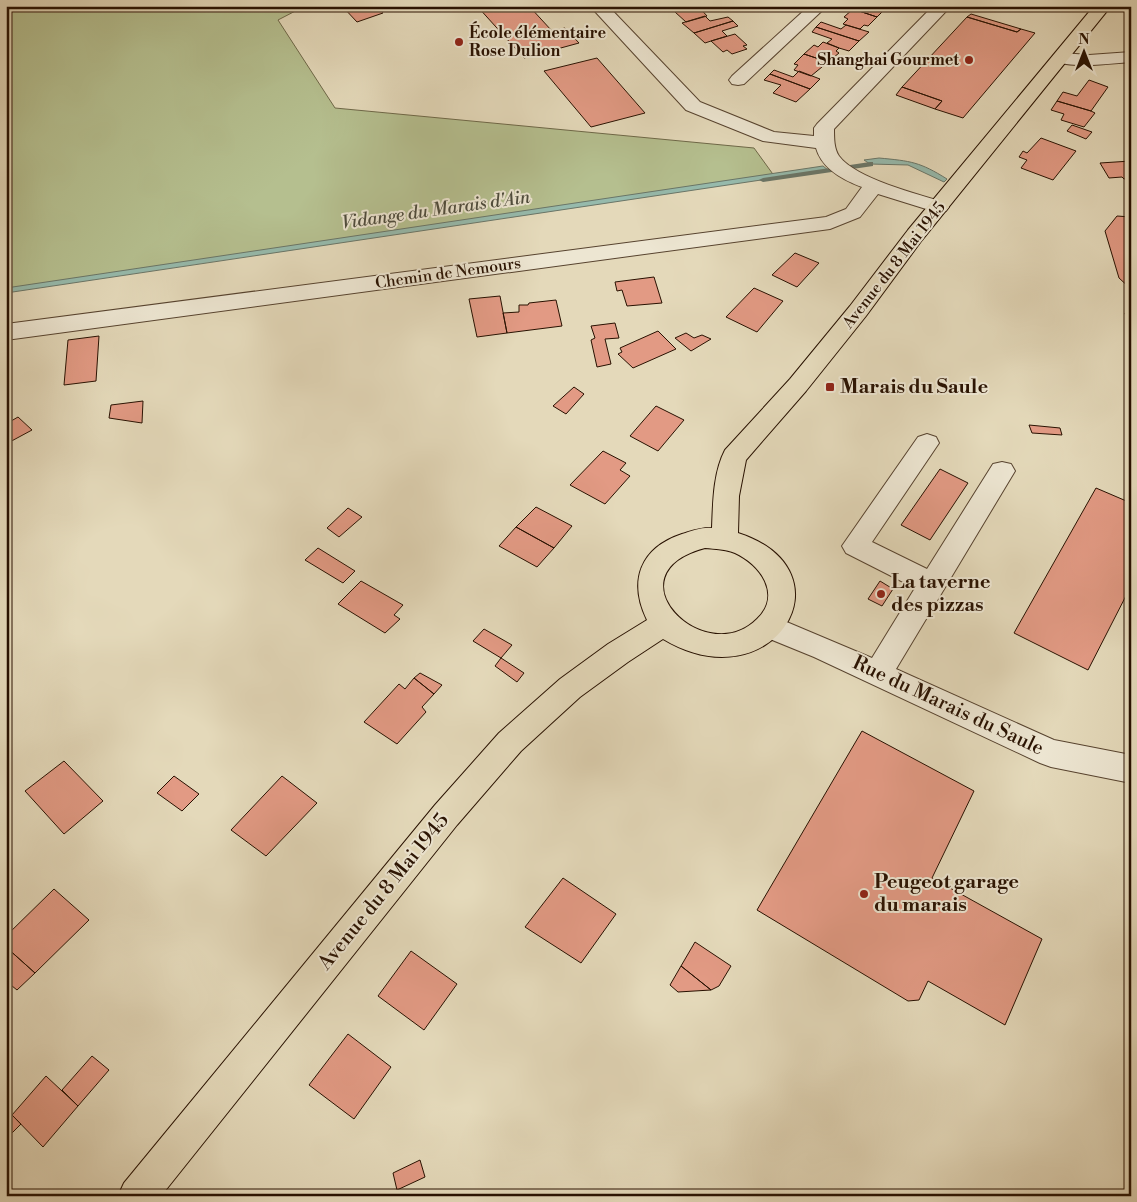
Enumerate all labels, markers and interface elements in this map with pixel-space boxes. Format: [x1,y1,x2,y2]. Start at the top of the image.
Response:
place label: École élémentaire Rose Dulion [469,21,607,61]
north arrow [1060,28,1110,78]
text: N [1078,31,1090,49]
marker: École élémentaire Rose Dulion [453,36,465,48]
place label: Shanghai Gourmet [817,50,959,70]
marker: Shanghai Gourmet [963,54,975,66]
water label: Vidange du Marais d'Ain [340,185,533,235]
street label: Avenue du 8 Mai 1945 [838,197,950,333]
street label: Chemin de Nemours [374,253,522,293]
place label: Marais du Saule [840,375,988,400]
marker: Marais du Saule [824,381,836,393]
place label: La taverne des pizzas [891,570,991,618]
marker: La taverne des pizzas [875,588,887,600]
street label: Rue du Marais du Saule [848,651,1048,761]
street label: Avenue du 8 Mai 1945 [312,808,455,976]
place label: Peugeot garage du marais [874,870,1019,918]
marker: Peugeot garage du marais [858,888,870,900]

